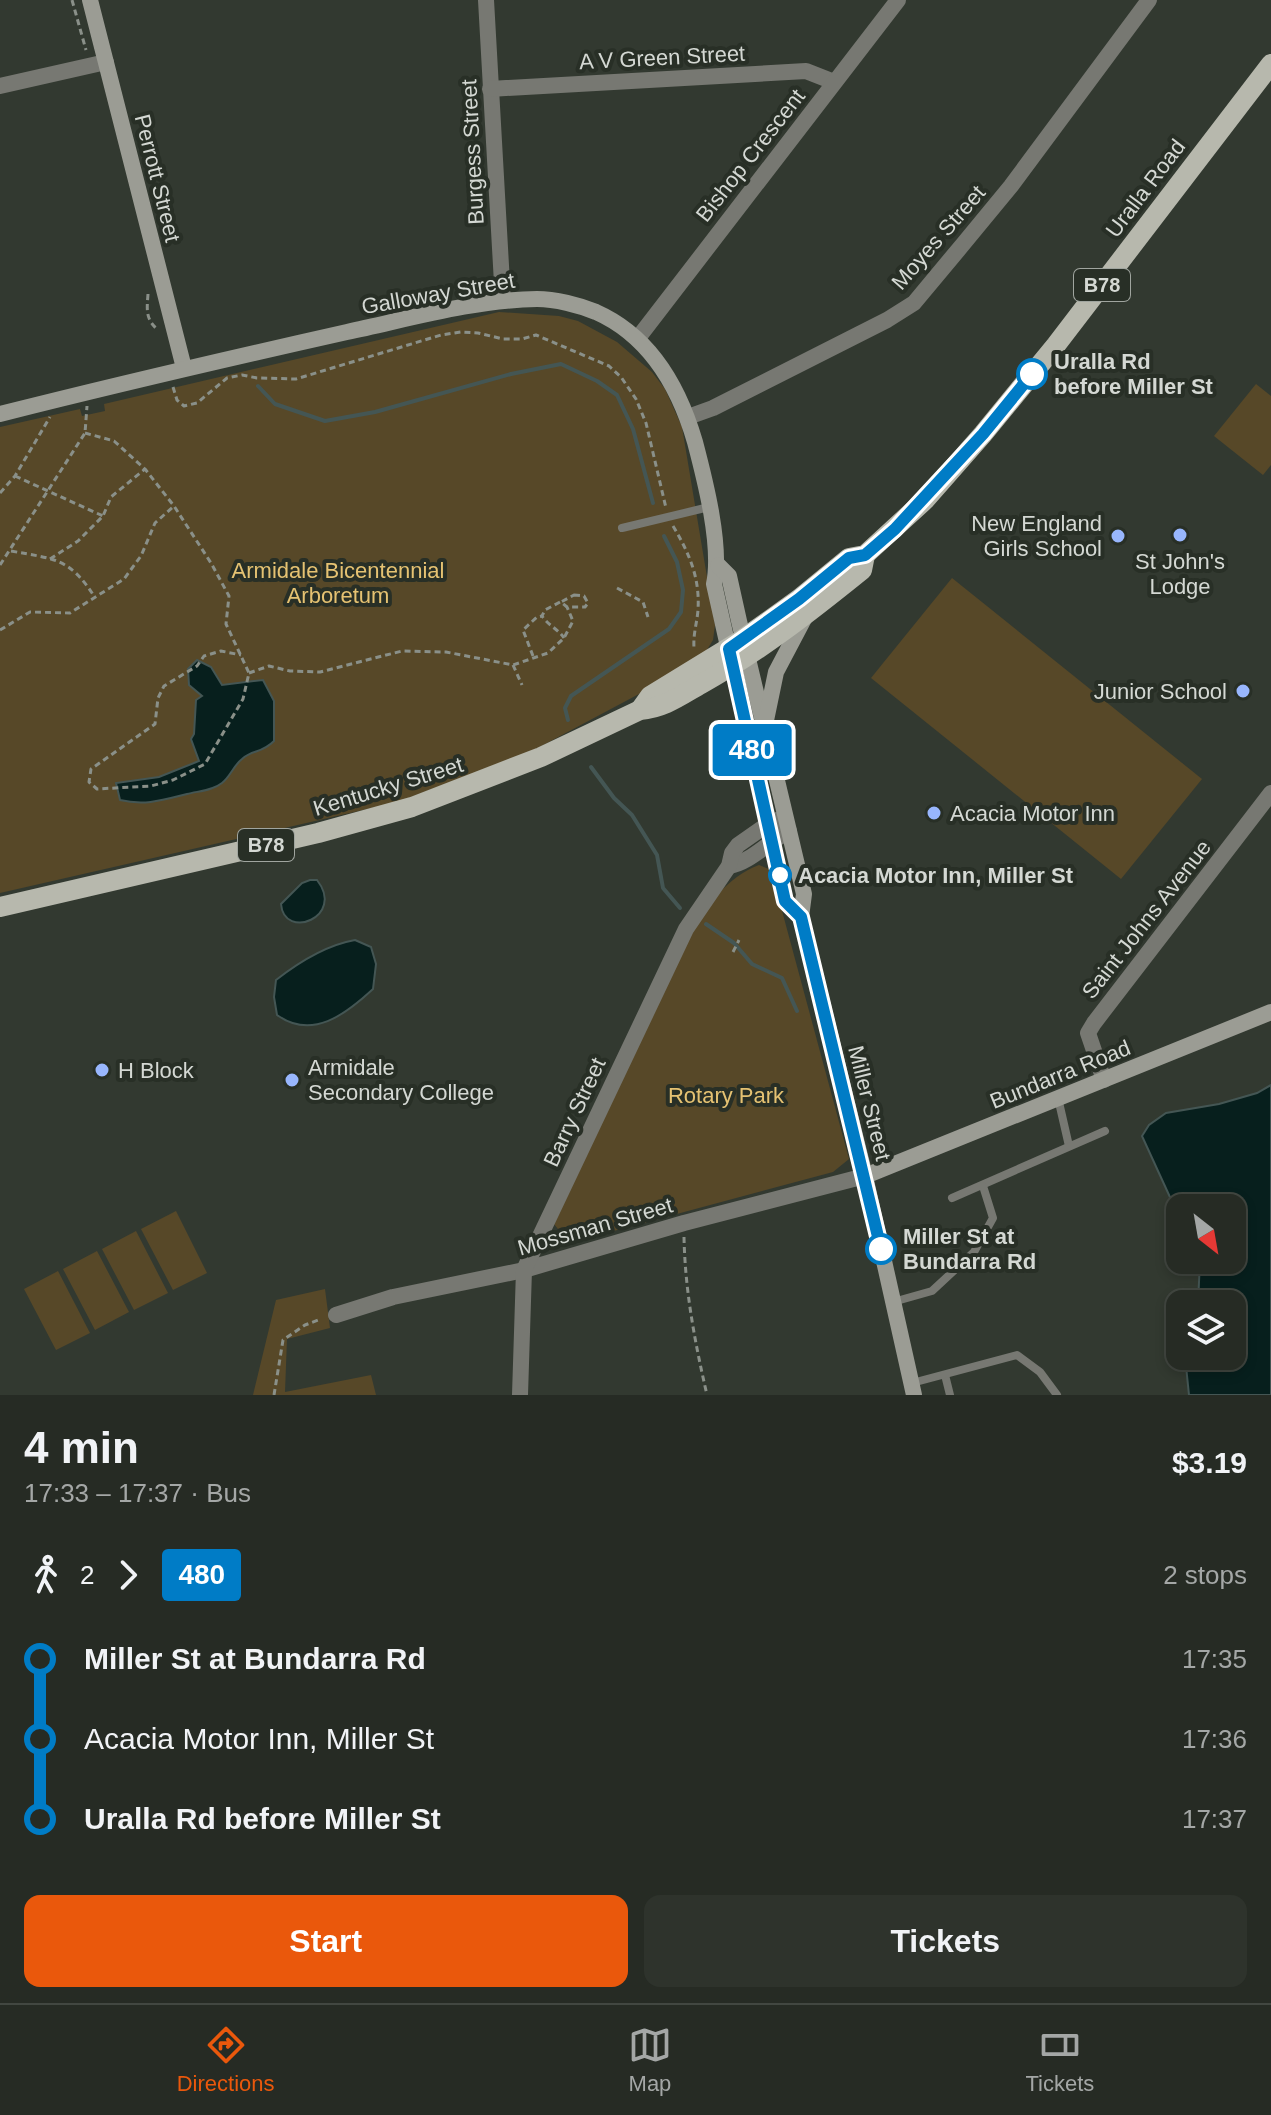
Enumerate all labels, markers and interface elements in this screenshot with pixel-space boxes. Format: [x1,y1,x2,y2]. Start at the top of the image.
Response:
street label: A V Green Street [578,41,746,74]
street label: Burgess Street [456,79,489,225]
street label: Bishop Crescent [691,84,810,227]
street label: Perrott Street [130,112,185,245]
street label: Uralla Road [1100,134,1190,242]
street label: Moyes Street [886,180,990,294]
street label: Galloway Street [359,268,517,319]
road number: B78 [1074,269,1130,301]
place label: Uralla Rd before Miller St [1054,349,1214,399]
marker: Uralla Rd before Miller St [1017,359,1047,389]
place label: New England Girls School [971,511,1102,561]
marker: St John's Lodge [1171,526,1189,544]
marker: New England Girls School [1109,527,1127,545]
place label: St John's Lodge [1135,549,1225,599]
park label: Armidale Bicentennial Arboretum [232,558,444,608]
place label: Junior School [1094,679,1227,704]
marker: Junior School [1234,682,1252,700]
line badge: 480 [706,724,798,776]
text: 480 [729,734,775,765]
street label: Kentucky Street [310,752,466,821]
place label: Acacia Motor Inn [950,801,1115,826]
marker: Acacia Motor Inn [925,804,943,822]
road number: B78 [238,829,294,861]
street label: Saint Johns Avenue [1077,835,1216,1003]
place label: Acacia Motor Inn, Miller St [798,863,1074,888]
marker: Acacia Motor Inn, Miller St [769,864,791,886]
street label: Bundarra Road [986,1035,1134,1114]
street label: Miller Street [843,1043,896,1163]
street label: Barry Street [538,1054,611,1171]
place label: Armidale Secondary College [308,1055,494,1105]
place label: H Block [118,1058,195,1083]
marker: H Block [93,1061,111,1079]
marker: Armidale Secondary College [283,1071,301,1089]
park label: Rotary Park [668,1083,785,1108]
street label: Mossman Street [515,1192,676,1261]
north arrow [1166,1194,1246,1274]
map controls [1166,1194,1246,1370]
place label: Miller St at Bundarra Rd [903,1224,1036,1274]
marker: Miller St at Bundarra Rd [866,1234,896,1264]
button: layers [1166,1290,1246,1370]
text: 4 min [24,1423,139,1472]
text: $3.19 [1172,1446,1247,1479]
text: 17:33 – 17:37 · Bus [24,1478,251,1508]
icon: walk [24,1553,68,1597]
icon: forward [106,1553,150,1597]
text: 480 [178,1559,225,1590]
text: 2 [80,1560,94,1590]
text: 2 stops [1163,1560,1247,1590]
text: Miller St at Bundarra Rd [84,1642,426,1675]
text: 17:35 [1182,1644,1247,1674]
text: Acacia Motor Inn, Miller St [84,1722,434,1755]
text: 17:36 [1182,1724,1247,1754]
text: Uralla Rd before Miller St [84,1802,441,1835]
text: 17:37 [1182,1804,1247,1834]
button: Start [24,1895,628,1987]
button: Tickets [644,1895,1247,1987]
tab: Directions [177,2023,275,2097]
tab: Map [628,2023,672,2097]
tab: Tickets [1025,2023,1094,2097]

